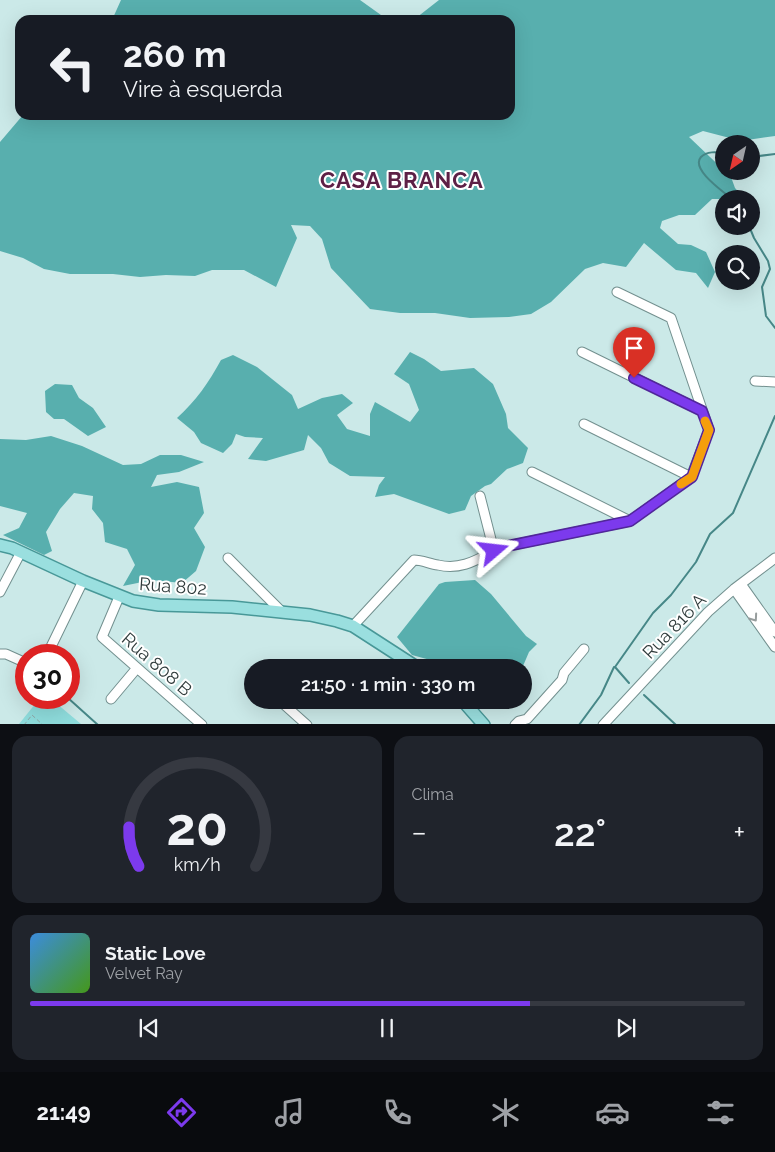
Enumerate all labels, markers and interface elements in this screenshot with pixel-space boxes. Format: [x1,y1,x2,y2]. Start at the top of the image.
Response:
text: 260 m [123,34,226,75]
icon: left [40,35,105,100]
text: Vire à esquerda [123,76,282,102]
north arrow [715,135,760,180]
map controls [715,135,760,290]
district label: CASA BRANCA [320,167,484,193]
button: sound [715,190,760,235]
button: search [715,245,760,290]
pin [613,327,655,378]
icon: arrive [620,334,648,362]
position arrow [467,524,519,576]
street label: Rua 802 [138,573,208,599]
street label: Rua 816 A [638,589,710,663]
one-way arrow [748,612,757,622]
street label: Rua 808 B [118,628,196,700]
speed limit sign: 30 [15,644,80,709]
text: 21:50 · 1 min · 330 m [301,673,475,695]
text: Clima [412,785,454,804]
text: 20 [166,796,227,857]
text: 22° [554,810,606,855]
text: − [412,816,427,849]
text: + [733,816,745,849]
text: km/h [173,854,220,875]
text: Static Love [105,942,206,964]
text: Velvet Ray [105,964,183,983]
icon: previous [135,1014,163,1042]
icon: pause [373,1014,401,1042]
icon: next [612,1014,640,1042]
icon: directions [164,1095,199,1130]
icon: music [272,1095,307,1130]
icon: phone [380,1095,415,1130]
icon: climate [488,1095,523,1130]
icon: car [595,1095,630,1130]
icon: filters [703,1095,738,1130]
text: 21:49 [36,1099,91,1125]

